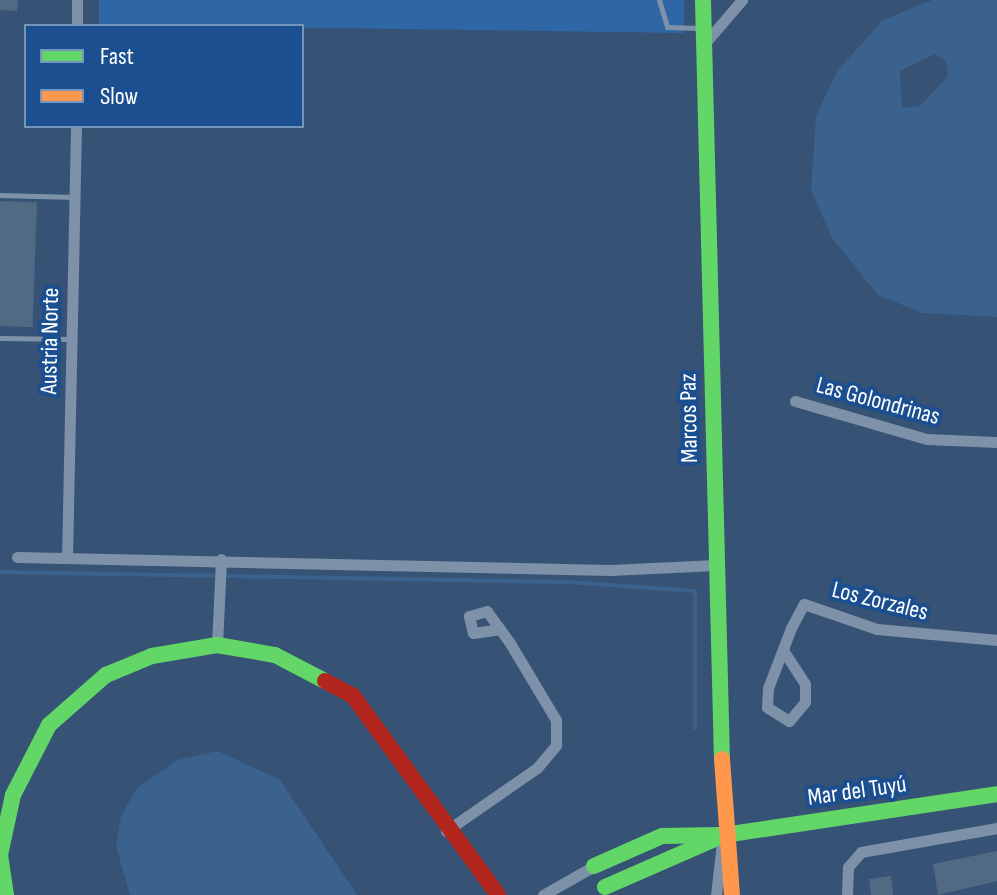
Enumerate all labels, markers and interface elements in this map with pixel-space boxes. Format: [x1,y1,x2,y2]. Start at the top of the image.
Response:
legend [24,24,304,128]
text: Fast [100,42,134,71]
text: Slow [100,82,138,111]
street label: Austria Norte [35,287,65,395]
street label: Las Golondrinas [813,371,943,431]
street label: Marcos Paz [674,373,704,463]
street label: Los Zorzales [829,575,931,627]
street label: Mar del Tuyú [806,770,908,812]

